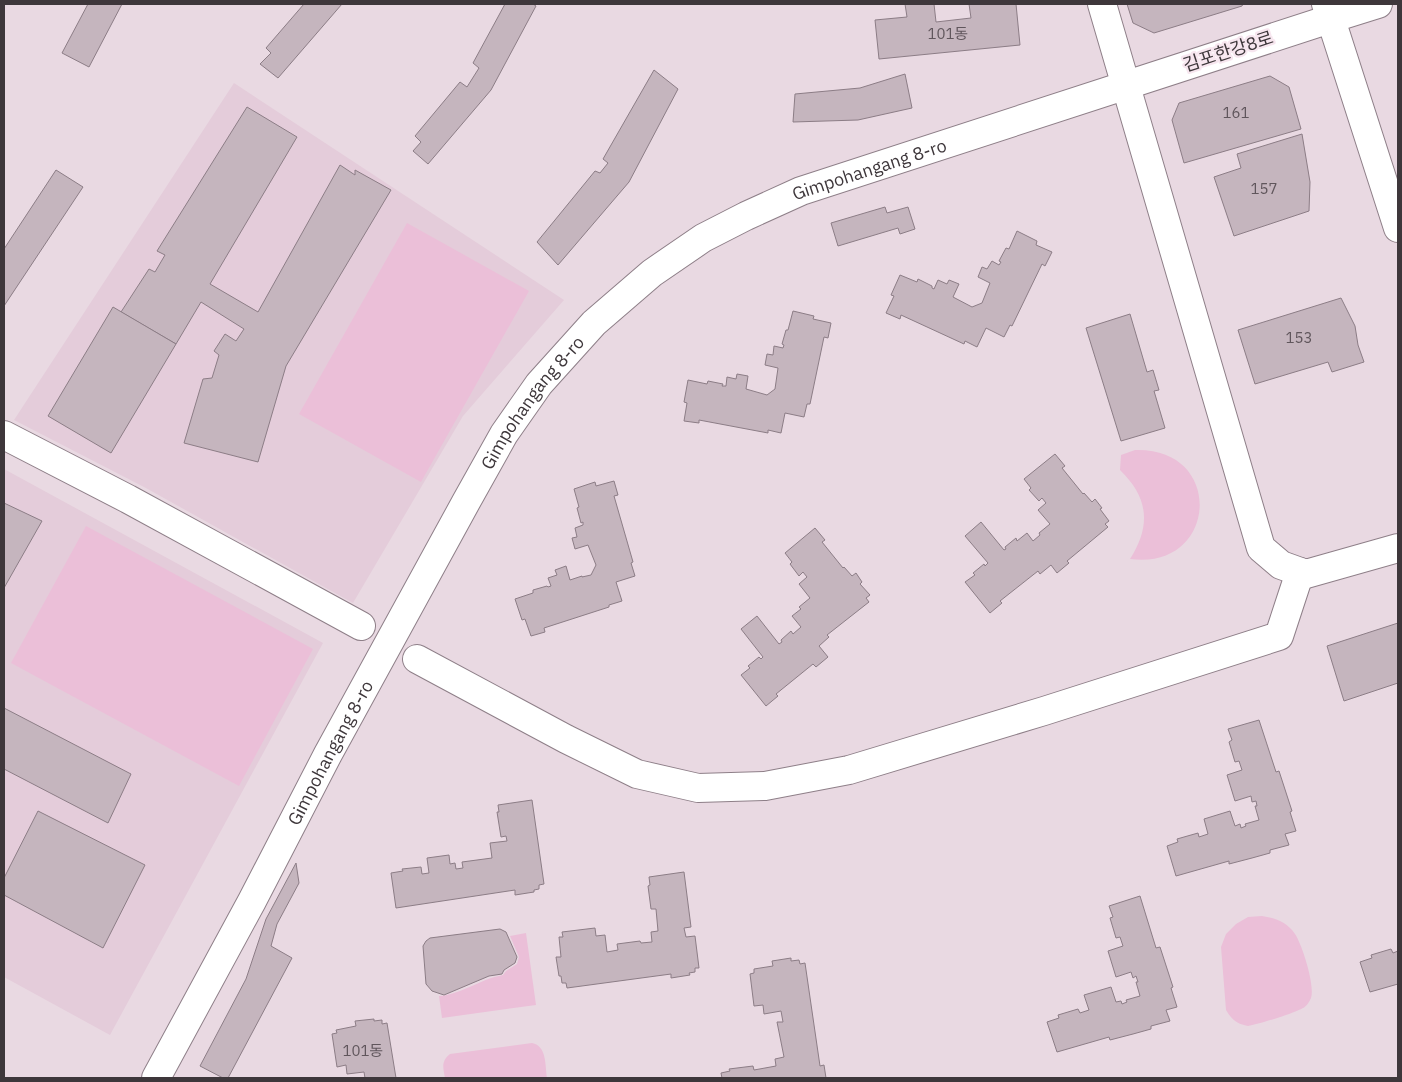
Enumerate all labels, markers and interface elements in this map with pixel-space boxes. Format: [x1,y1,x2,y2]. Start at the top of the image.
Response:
house number: 101동 [928,24,968,43]
street label: 김포한강8로 [1180,26,1276,76]
house number: 161 [1222,103,1250,122]
street label: Gimpohangang 8-ro [788,133,949,205]
house number: 157 [1250,179,1278,198]
house number: 153 [1285,328,1313,347]
street label: Gimpohangang 8-ro [475,331,589,473]
street label: Gimpohangang 8-ro [282,676,378,829]
house number: 101동 [343,1041,383,1060]

